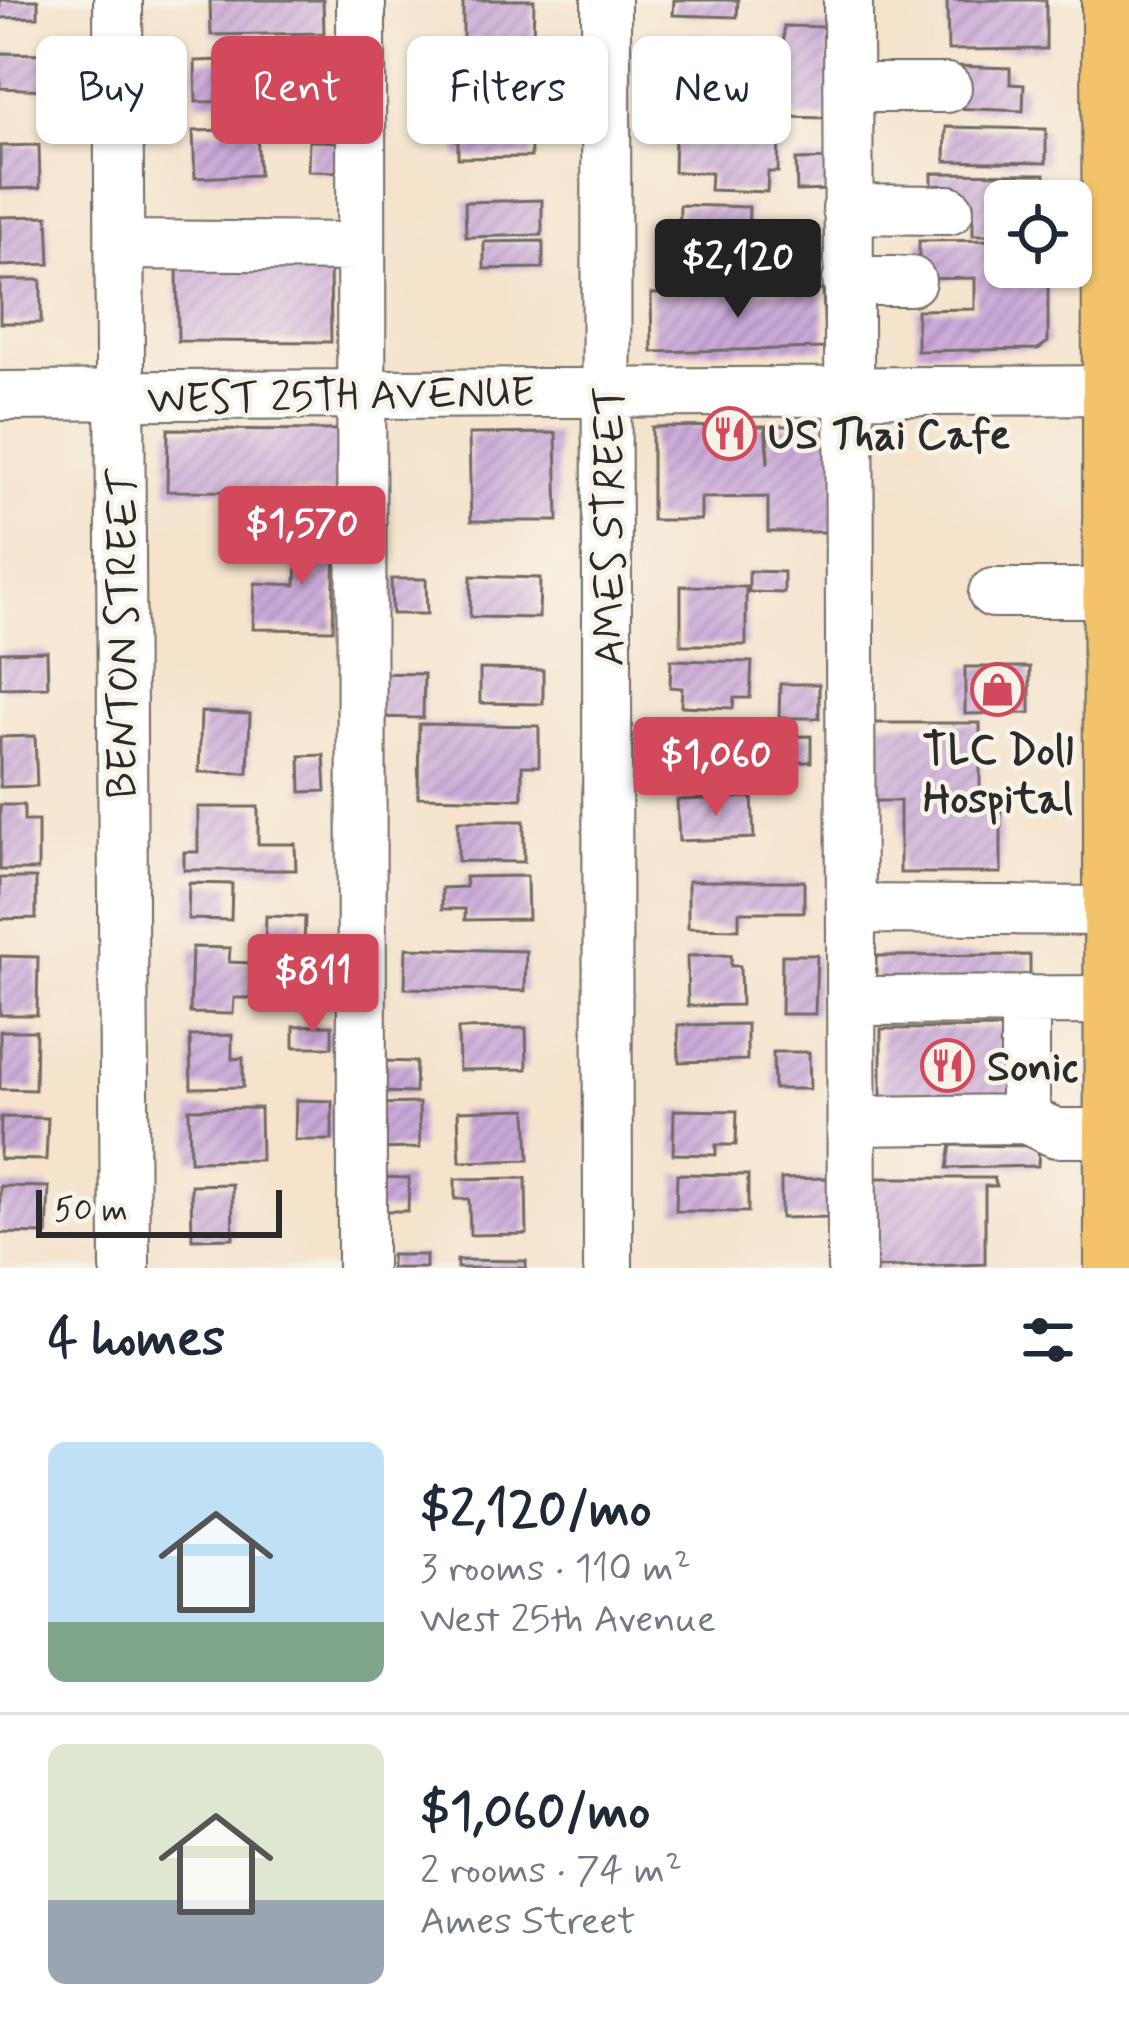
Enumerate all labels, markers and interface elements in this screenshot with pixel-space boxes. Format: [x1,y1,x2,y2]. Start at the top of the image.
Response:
chip: Buy [36,36,187,144]
chip: Rent [211,36,383,144]
chip: Filters [407,36,608,144]
chip: New [632,36,791,144]
map controls [984,180,1092,288]
button: locate [984,180,1092,288]
pin: $2,120 [640,219,836,321]
text: $2,120 [682,232,794,283]
street label: WEST 25TH AVENUE [147,367,536,428]
street label: AMES STREET [584,386,639,666]
restaurant icon: US Thai Cafe [701,405,757,461]
place label: US Thai Cafe [768,409,1011,464]
street label: BENTON STREET [97,468,152,799]
pin: $1,570 [204,486,400,588]
text: $1,570 [245,499,359,550]
shop icon: TLC Doll Hospital [970,662,1026,718]
pin: $1,060 [618,717,814,819]
place label: TLC Doll Hospital [923,725,1073,828]
text: $1,060 [660,730,772,781]
pin: $811 [242,934,384,1036]
text: $811 [275,947,351,998]
restaurant icon: Sonic [920,1037,976,1093]
place label: Sonic [987,1041,1078,1096]
scale bar [36,1184,282,1237]
text: 50 m [54,1189,128,1233]
text: 4 homes [48,1307,225,1373]
icon: filters [1015,1307,1081,1373]
text: $2,120/mo [420,1478,652,1544]
icon: home [144,1490,288,1634]
text: 3 rooms · 110 m² [420,1544,691,1595]
text: West 25th Avenue [420,1595,716,1646]
text: $1,060/mo [420,1780,650,1846]
icon: home [144,1792,288,1936]
text: 2 rooms · 74 m² [420,1846,682,1897]
text: Ames Street [420,1897,636,1948]

